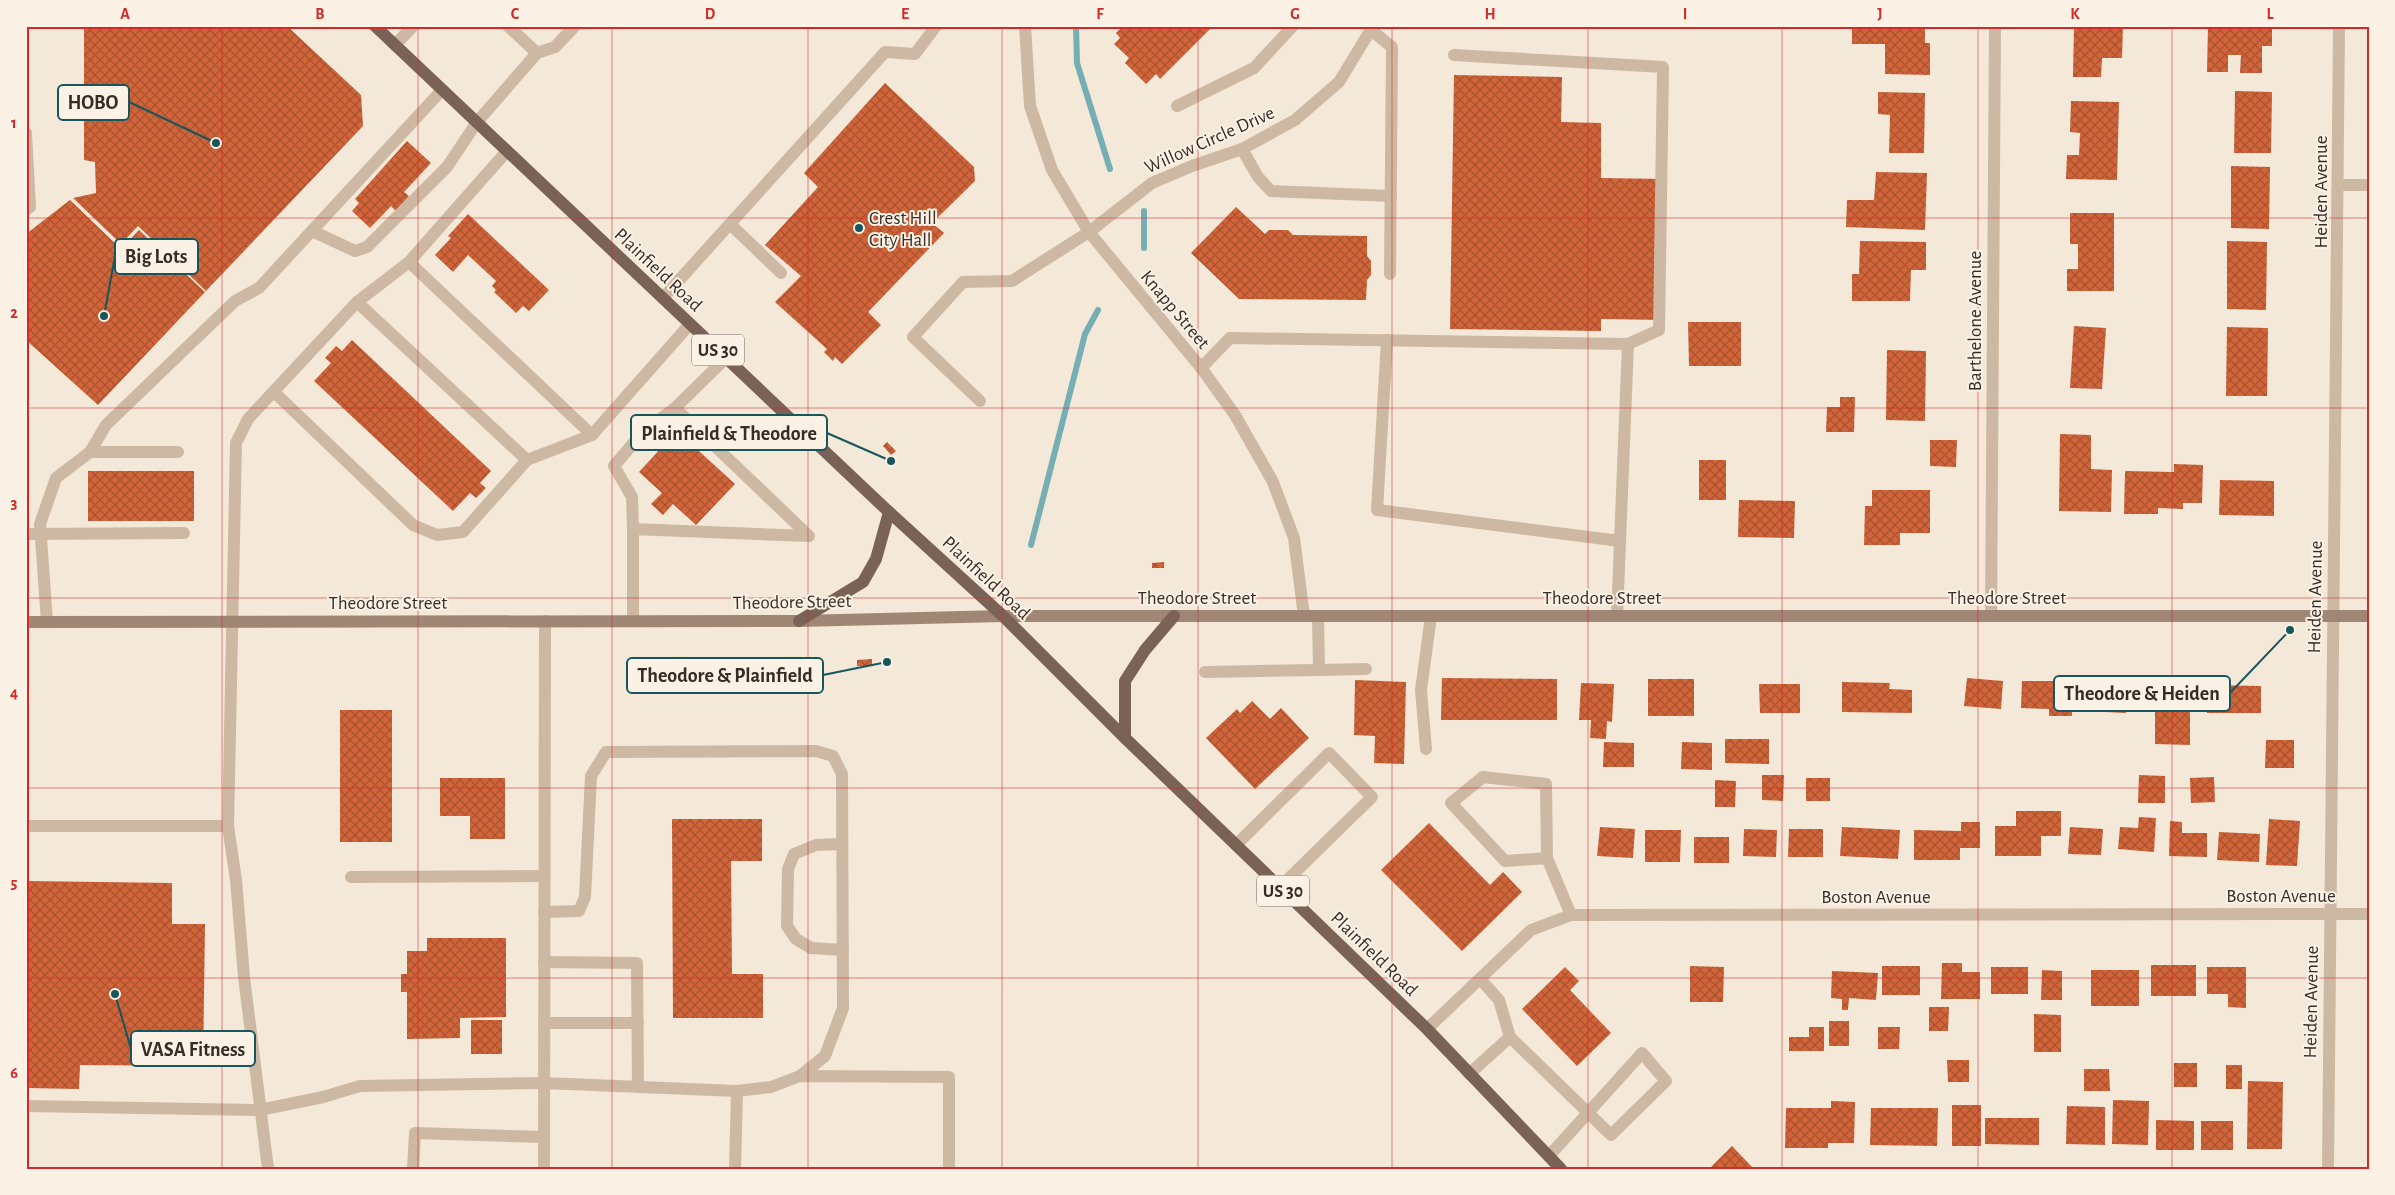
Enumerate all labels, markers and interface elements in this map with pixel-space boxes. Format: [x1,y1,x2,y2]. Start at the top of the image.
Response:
text: A [120,6,130,22]
text: B [315,6,325,22]
text: C [511,6,520,22]
text: D [705,6,716,22]
text: E [901,6,909,22]
text: F [1096,6,1104,22]
text: G [1290,6,1300,22]
text: H [1484,6,1496,22]
text: I [1683,6,1687,22]
text: J [1877,6,1883,22]
text: K [2070,6,2080,22]
text: L [2267,6,2274,22]
callout: HOBO [58,85,129,120]
text: HOBO [68,93,119,113]
street label: Willow Circle Drive [1142,103,1277,178]
text: 1 [11,115,17,131]
street label: Heiden Avenue [2312,136,2331,248]
place label: Crest Hill City Hall [869,209,937,250]
marker: Crest Hill City Hall [853,222,865,234]
street label: Plainfield Road [610,225,706,315]
callout: Big Lots [115,239,198,274]
text: Big Lots [125,247,188,267]
street label: Barthelone Avenue [1966,251,1985,391]
street label: Knapp Street [1137,267,1213,353]
text: 2 [10,305,18,321]
road number: US 30 [692,334,744,366]
callout: Plainfield & Theodore [631,415,827,450]
text: Plainfield & Theodore [641,424,817,444]
text: 3 [11,495,18,511]
street label: Plainfield Road [938,533,1034,623]
street label: Heiden Avenue [2305,540,2326,654]
street label: Theodore Street [1138,589,1256,608]
street label: Theodore Street [1543,589,1661,608]
street label: Theodore Street [1948,589,2066,608]
street label: Theodore Street [732,592,852,613]
street label: Theodore Street [329,594,447,613]
callout: Theodore & Plainfield [627,658,823,693]
text: Theodore & Plainfield [637,666,813,686]
callout: Theodore & Heiden [2054,676,2230,711]
text: Theodore & Heiden [2064,684,2220,704]
text: 4 [10,685,18,701]
text: 5 [11,875,18,891]
road number: US 30 [1257,876,1309,906]
street label: Boston Avenue [2226,887,2336,906]
street label: Boston Avenue [1821,888,1931,907]
street label: Plainfield Road [1327,908,1421,1000]
street label: Heiden Avenue [2301,945,2322,1059]
callout: VASA Fitness [131,1031,255,1066]
text: VASA Fitness [141,1040,246,1060]
text: 6 [10,1065,18,1081]

